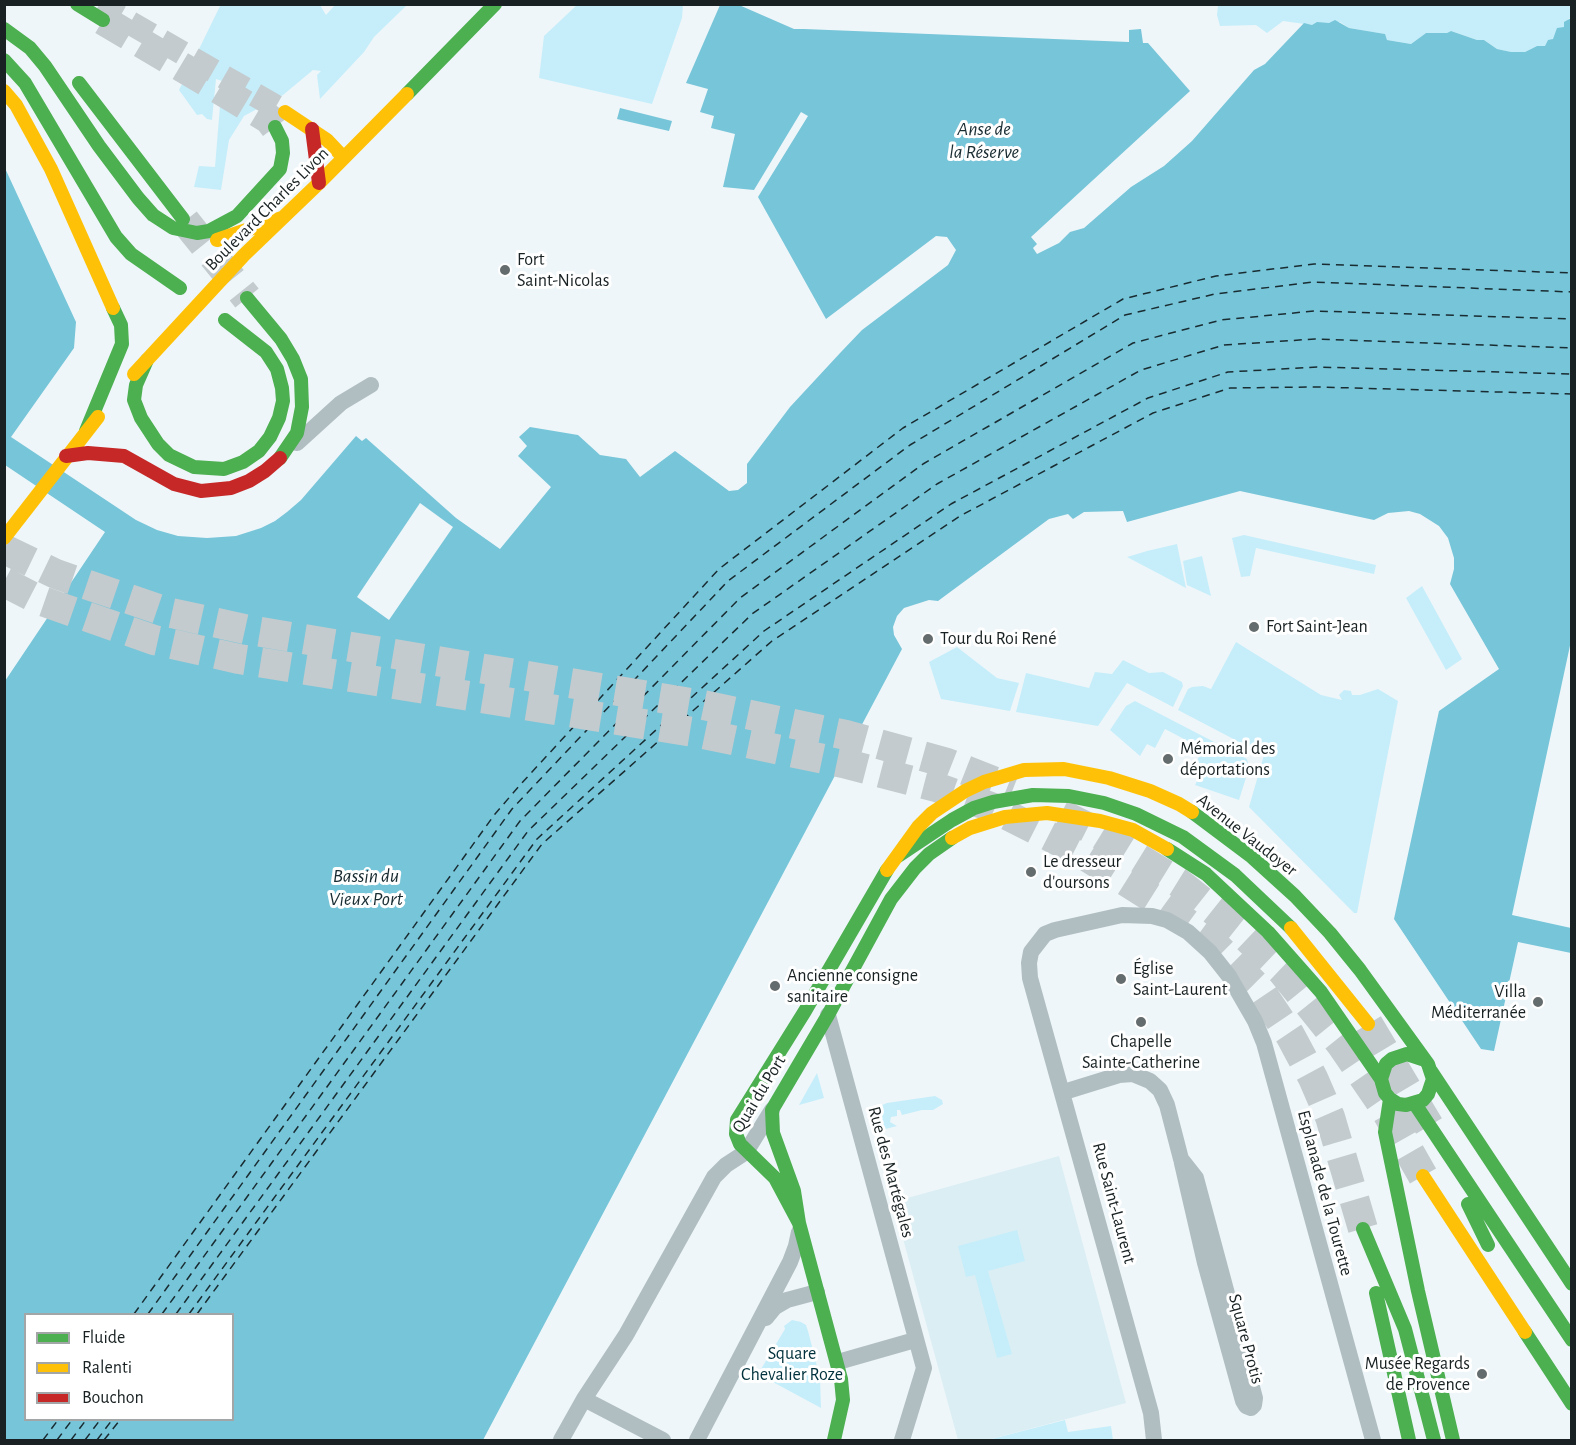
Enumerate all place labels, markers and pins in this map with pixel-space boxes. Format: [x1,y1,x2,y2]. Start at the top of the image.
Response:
place label: Fort Saint-Nicolas [517,249,609,292]
marker: Fort Saint-Nicolas [498,263,512,277]
place label: Fort Saint-Jean [1266,616,1368,638]
marker: Fort Saint-Jean [1247,620,1261,634]
place label: Tour du Roi René [940,628,1056,650]
marker: Tour du Roi René [921,632,935,646]
place label: Mémorial des déportations [1180,738,1275,780]
marker: Mémorial des déportations [1161,752,1175,766]
place label: Le dresseur d'oursons [1043,851,1121,894]
marker: Le dresseur d'oursons [1024,865,1038,879]
place label: Église Saint-Laurent [1133,958,1227,1000]
place label: Ancienne consigne sanitaire [787,965,918,1008]
marker: Église Saint-Laurent [1114,972,1128,986]
marker: Ancienne consigne sanitaire [768,979,782,993]
place label: Villa Méditerranée [1431,981,1526,1024]
marker: Villa Méditerranée [1531,995,1545,1009]
marker: Chapelle Sainte-Catherine [1134,1015,1148,1029]
place label: Chapelle Sainte-Catherine [1082,1031,1200,1074]
place label: Musée Regards de Provence [1365,1353,1470,1396]
marker: Musée Regards de Provence [1475,1367,1489,1381]

